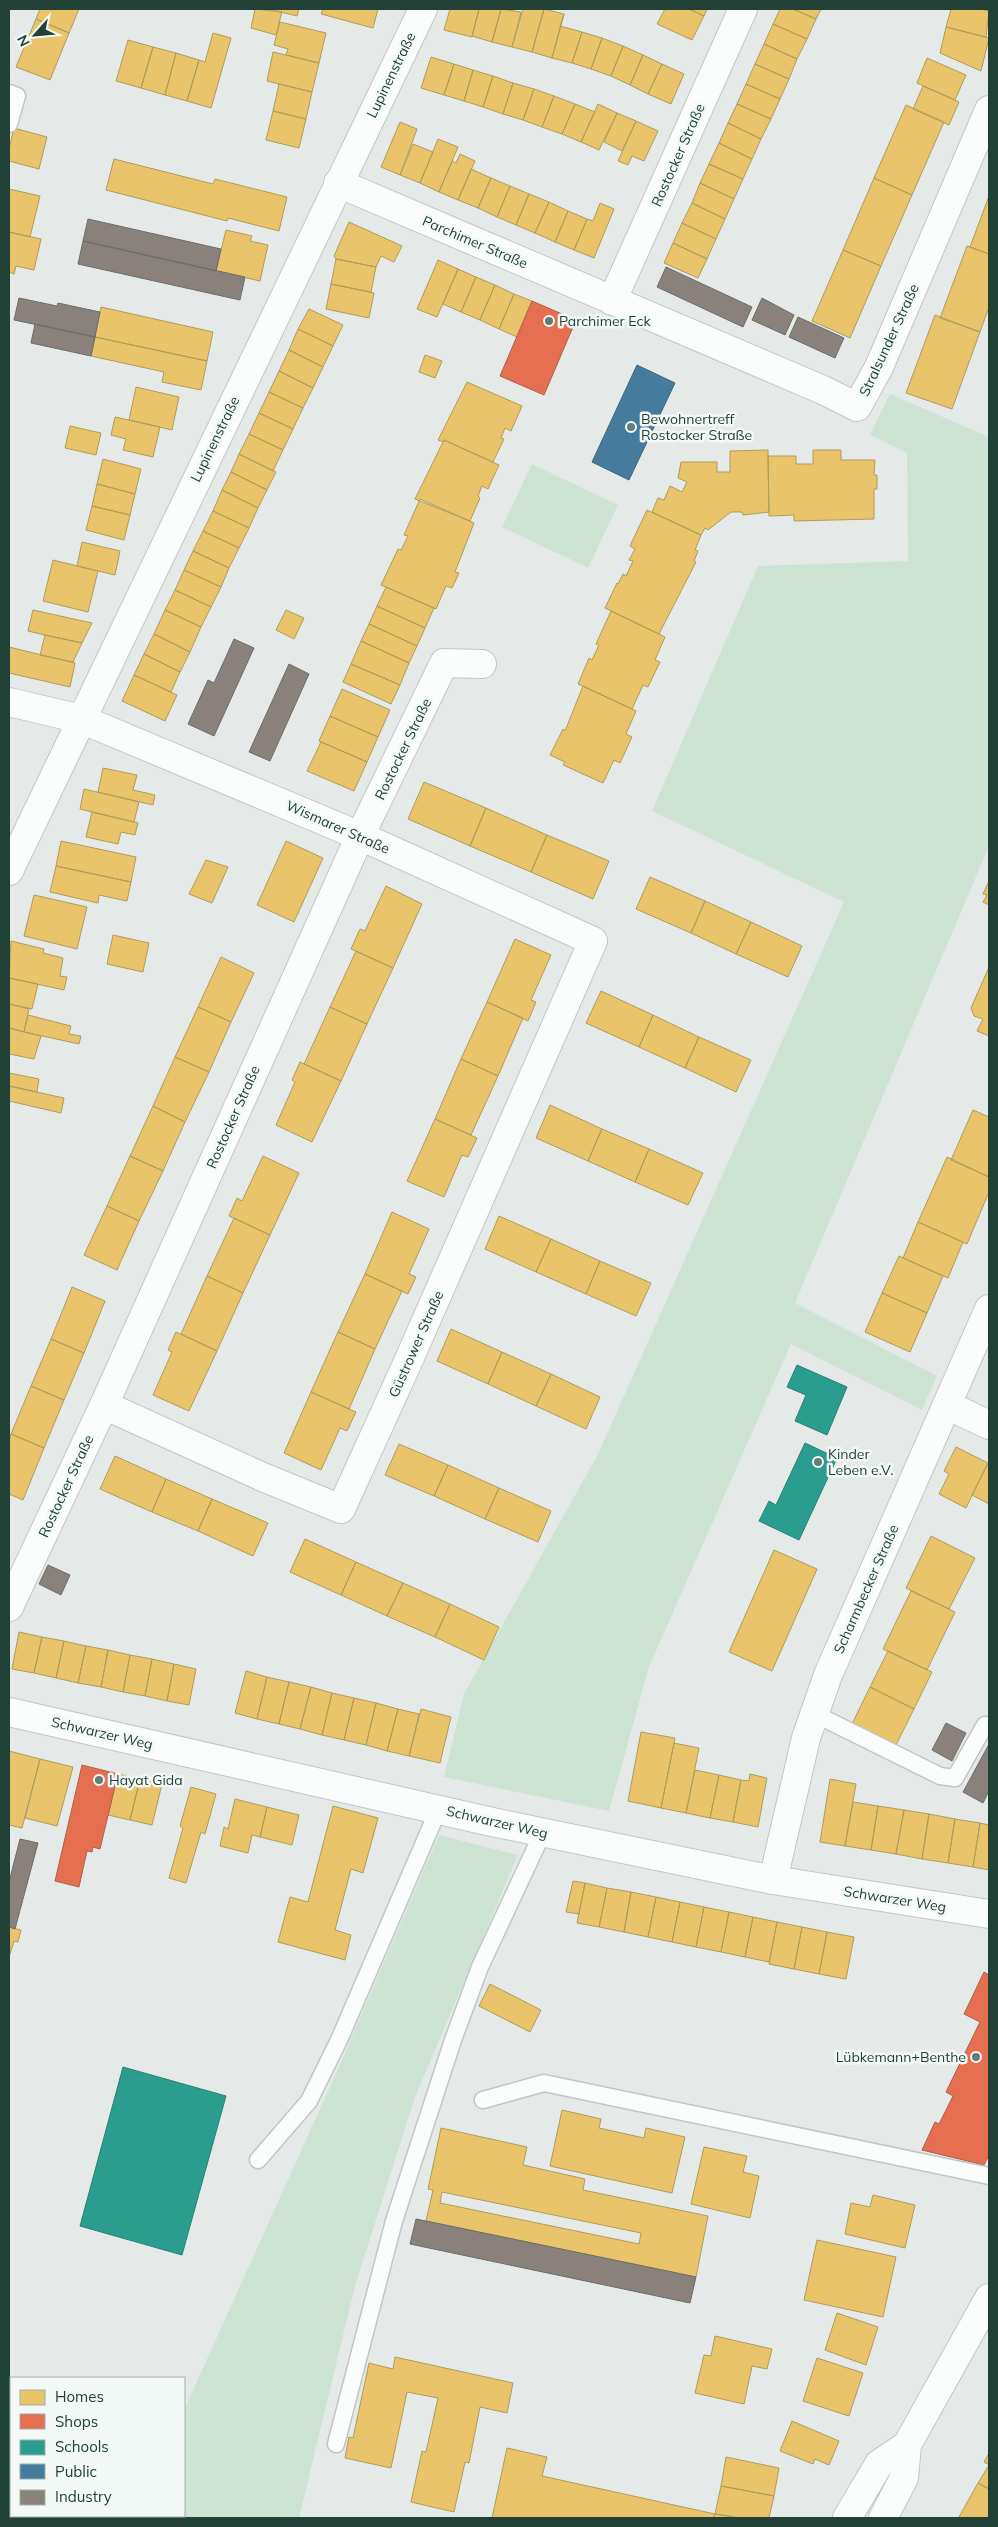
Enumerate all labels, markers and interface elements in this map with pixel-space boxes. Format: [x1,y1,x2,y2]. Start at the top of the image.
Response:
north arrow [10,10,60,60]
street label: Lupinenstraße [363,29,419,121]
text: N [13,32,34,50]
street label: Rostocker Straße [647,101,709,209]
street label: Parchimer Straße [420,212,530,272]
street label: Stralsunder Straße [855,281,923,399]
place label: Parchimer Eck [559,312,651,330]
marker: Parchimer Eck [543,315,555,327]
street label: Lupinenstraße [187,393,243,485]
place label: Bewohnertreff Rostocker Straße [641,410,752,444]
marker: Bewohnertreff Rostocker Straße [625,421,637,433]
street label: Rostocker Straße [371,695,435,803]
street label: Wismarer Straße [283,796,393,858]
street label: Rostocker Straße [202,1063,264,1171]
street label: Güstrower Straße [384,1288,448,1400]
street label: Rostocker Straße [34,1432,98,1540]
place label: Kinder Leben e.V. [828,1445,893,1479]
marker: Kinder Leben e.V. [812,1456,824,1468]
street label: Scharmbecker Straße [829,1522,903,1656]
street label: Schwarzer Weg [49,1713,155,1753]
place label: Hayat Gida [109,1771,183,1789]
marker: Hayat Gida [93,1774,105,1786]
street label: Schwarzer Weg [444,1802,550,1842]
street label: Schwarzer Weg [842,1882,948,1916]
place label: Lübkemann+Benthe [836,2048,966,2066]
marker: Lübkemann+Benthe [970,2051,982,2063]
legend [10,2377,185,2517]
text: Homes [55,2387,104,2406]
text: Shops [55,2412,98,2431]
text: Schools [55,2437,109,2456]
text: Public [55,2462,97,2481]
text: Industry [55,2487,112,2506]

